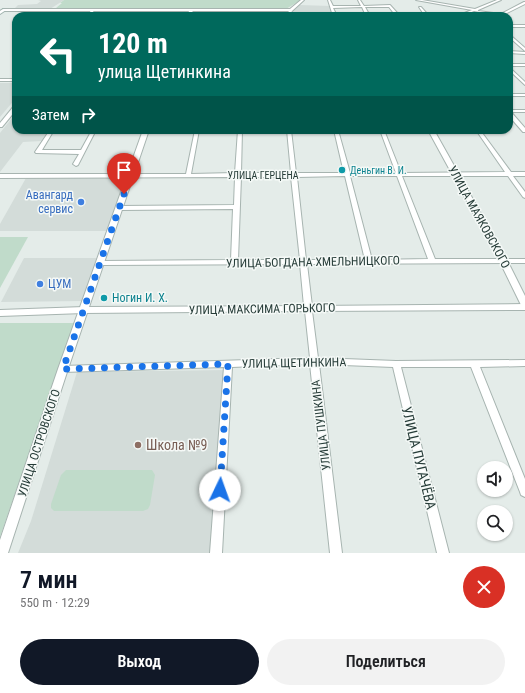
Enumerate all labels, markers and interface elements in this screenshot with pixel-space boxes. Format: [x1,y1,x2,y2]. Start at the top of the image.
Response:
text: 120 m [98,27,168,60]
icon: left [32,28,84,80]
text: улица Щетинкина [98,61,231,82]
icon: right [77,104,99,126]
text: Затем [32,106,69,124]
pin [107,153,141,194]
icon: arrive [113,159,135,181]
street label: УЛИЦА МАЯКОВСКОГО [445,163,513,271]
marker: Деньгин В. И. [337,165,347,175]
place label: Деньгин В. И. [350,165,407,176]
street label: УЛИЦА ГЕРЦЕНА [228,170,299,181]
place label: Авангард сервис [26,188,74,216]
marker: Авангард сервис [76,197,86,207]
street label: УЛИЦА БОГДАНА ХМЕЛЬНИЦКОГО [226,253,400,271]
place label: ЦУМ [48,277,71,291]
marker: ЦУМ [35,279,45,289]
place label: Ногин И. Х. [112,291,168,305]
marker: Ногин И. Х. [99,293,109,303]
street label: УЛИЦА МАКСИМА ГОРЬКОГО [189,301,335,317]
street label: УЛИЦА ЩЕТИНКИНА [242,355,346,371]
street label: УЛИЦА ПУШКИНА [308,379,333,471]
street label: УЛИЦА ОСТРОВСКОГО [15,387,63,499]
street label: УЛИЦА ПУГАЧЁВА [398,405,440,511]
place label: Школа №9 [146,437,207,453]
marker: Школа №9 [133,440,143,450]
map controls [477,461,513,541]
button: sound [477,461,513,497]
position arrow [199,469,241,511]
button: search [477,505,513,541]
text: 7 мин [20,566,78,594]
button: close [463,566,505,608]
text: 550 m · 12:29 [20,595,90,610]
button: Выход [20,639,259,685]
button: Поделиться [267,639,505,685]

